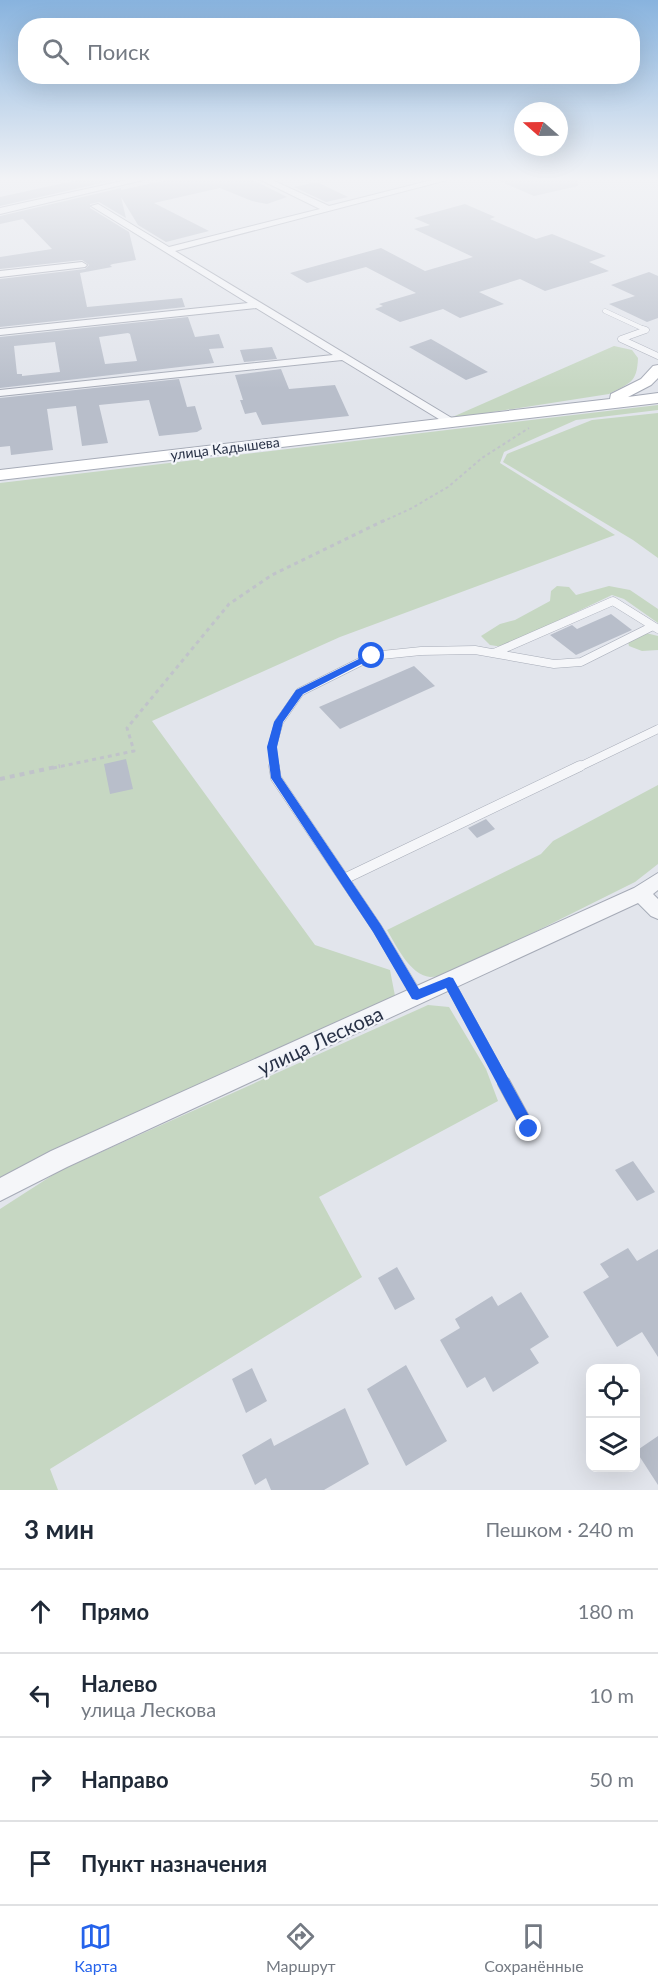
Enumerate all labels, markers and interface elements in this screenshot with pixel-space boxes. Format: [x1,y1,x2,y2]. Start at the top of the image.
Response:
search box [18,18,640,84]
icon: search [39,35,72,68]
text: Поиск [87,38,150,65]
north arrow [514,102,568,156]
street label: улица Кадышева [170,433,280,463]
route start [358,642,384,668]
street label: улица Лескова [254,1001,386,1079]
route end [515,1115,541,1141]
map controls [586,1364,640,1472]
button: locate [586,1364,640,1418]
button: layers [586,1418,640,1472]
text: 3 мин [24,1513,94,1545]
text: Пешком · 240 m [485,1517,634,1541]
icon: ahead [24,1595,57,1628]
text: Прямо [81,1598,149,1625]
text: 180 m [578,1599,634,1623]
text: Налево [81,1670,157,1697]
icon: left [24,1679,57,1712]
text: 10 m [589,1683,634,1707]
text: улица Лескова [81,1697,216,1721]
icon: right [24,1763,57,1796]
text: Направо [81,1766,169,1793]
text: 50 m [589,1767,634,1791]
icon: arrive [24,1847,57,1880]
text: Пункт назначения [81,1850,267,1877]
tab: Карта [74,1920,117,1975]
tab: Маршрут [266,1920,336,1975]
tab: Сохранённые [484,1920,584,1975]

